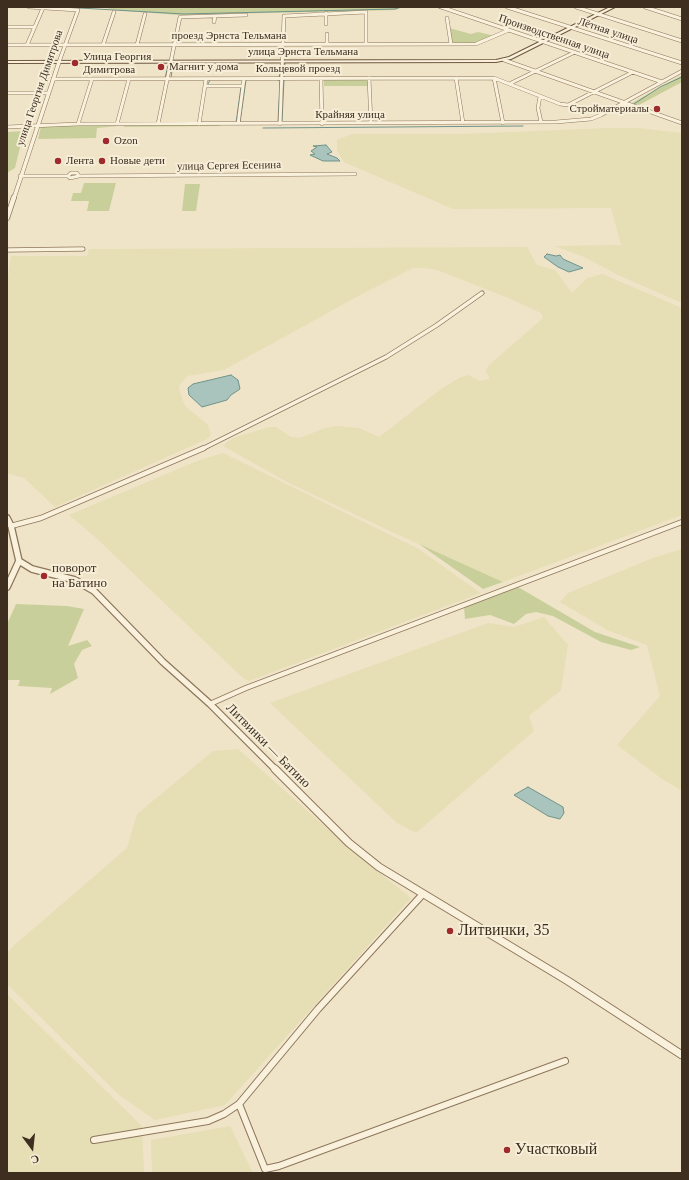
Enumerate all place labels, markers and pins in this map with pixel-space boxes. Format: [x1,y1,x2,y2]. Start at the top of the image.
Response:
place label: Улица Георгия Димитрова [83,50,151,76]
marker: Улица Георгия Димитрова [70,58,80,68]
place label: Магнит у дома [169,60,238,74]
marker: Магнит у дома [156,62,166,72]
place label: Стройматериалы [570,102,649,116]
marker: Стройматериалы [652,104,662,114]
place label: Ozon [114,134,138,148]
marker: Ozon [101,136,111,146]
place label: Лента [66,154,94,168]
place label: Новые дети [110,154,165,168]
marker: Лента [53,156,63,166]
marker: Новые дети [97,156,107,166]
place label: поворот на Батино [52,561,107,592]
marker: поворот на Батино [39,571,49,581]
place label: Литвинки, 35 [458,921,549,941]
marker: Литвинки, 35 [445,926,455,936]
place label: Участковый [515,1140,597,1160]
marker: Участковый [502,1145,512,1155]

